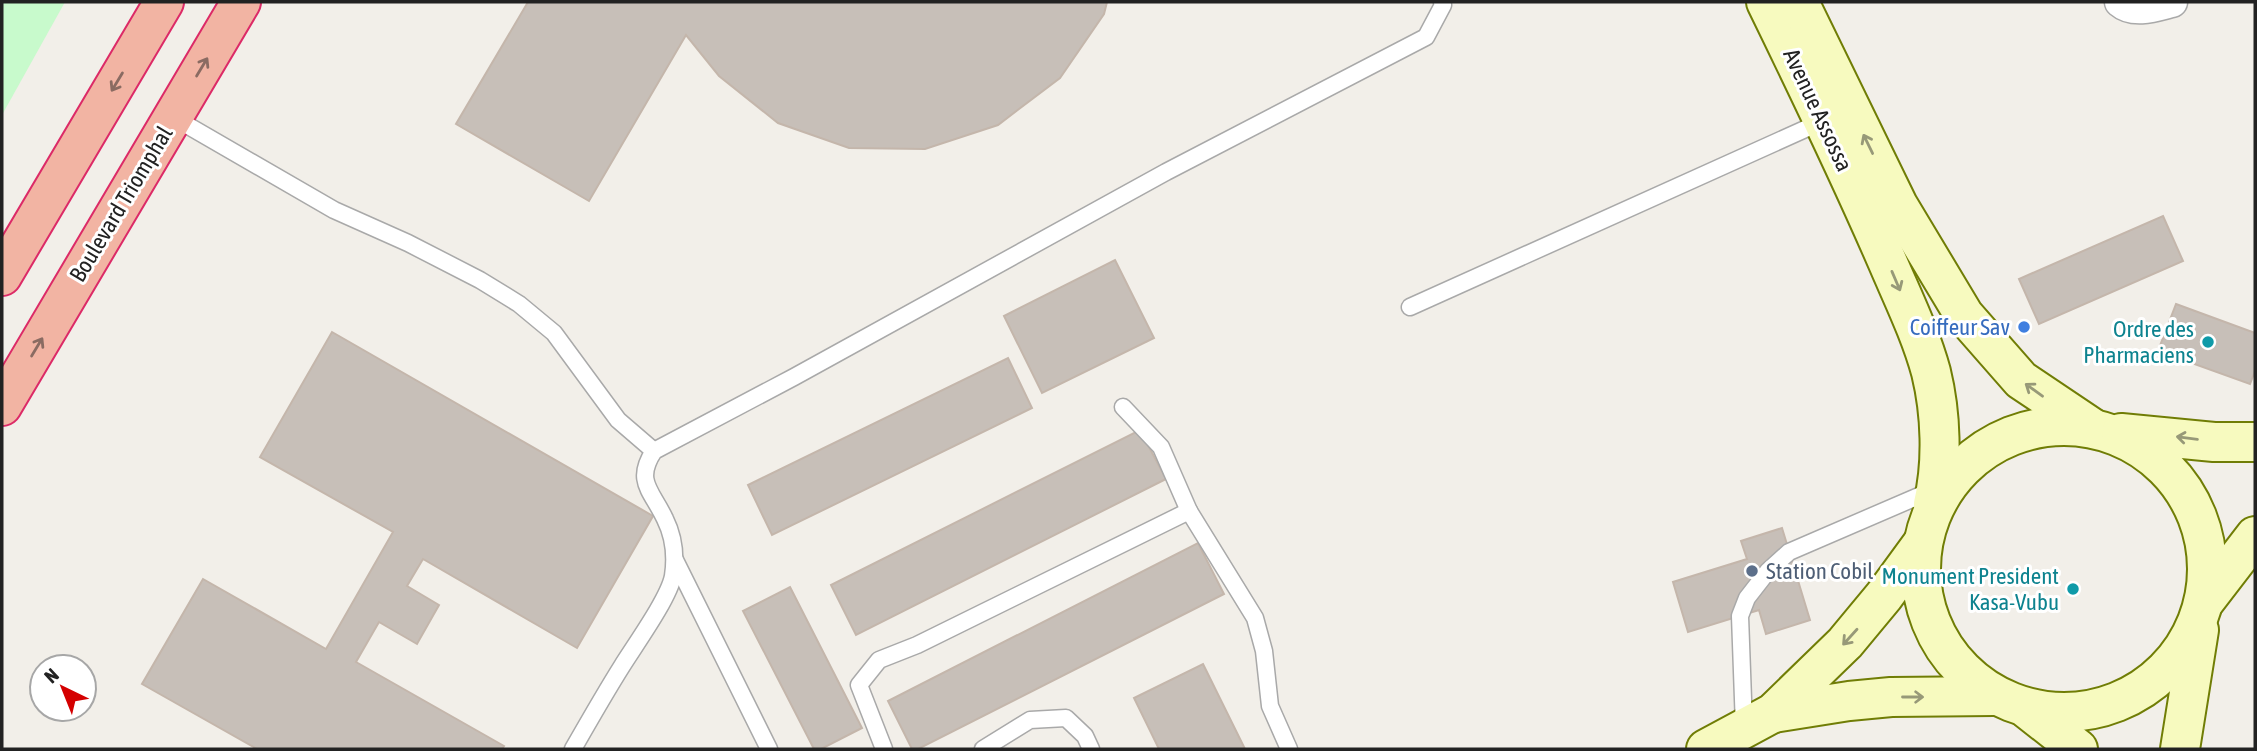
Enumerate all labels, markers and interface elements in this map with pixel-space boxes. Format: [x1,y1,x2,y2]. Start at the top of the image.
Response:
street label: Avenue Assossa [1778,45,1858,175]
one-way arrow [195,58,209,78]
one-way arrow [109,71,123,91]
street label: Boulevard Triomphal [64,122,178,286]
one-way arrow [1861,133,1874,155]
one-way arrow [1890,270,1903,292]
place label: Coiffeur Sav [1910,314,2010,340]
place label: Ordre des Pharmaciens [2083,316,2194,368]
marker: Coiffeur Sav [2016,319,2032,335]
marker: Ordre des Pharmaciens [2200,334,2216,350]
one-way arrow [30,338,44,358]
one-way arrow [2025,382,2044,397]
one-way arrow [2176,432,2199,445]
place label: Station Cobil [1766,558,1873,584]
marker: Station Cobil [1744,563,1760,579]
place label: Monument President Kasa-Vubu [1882,563,2059,615]
marker: Monument President Kasa-Vubu [2065,581,2081,597]
one-way arrow [1842,628,1858,646]
north arrow [28,653,98,723]
text: N [40,664,63,687]
one-way arrow [1902,690,1925,704]

